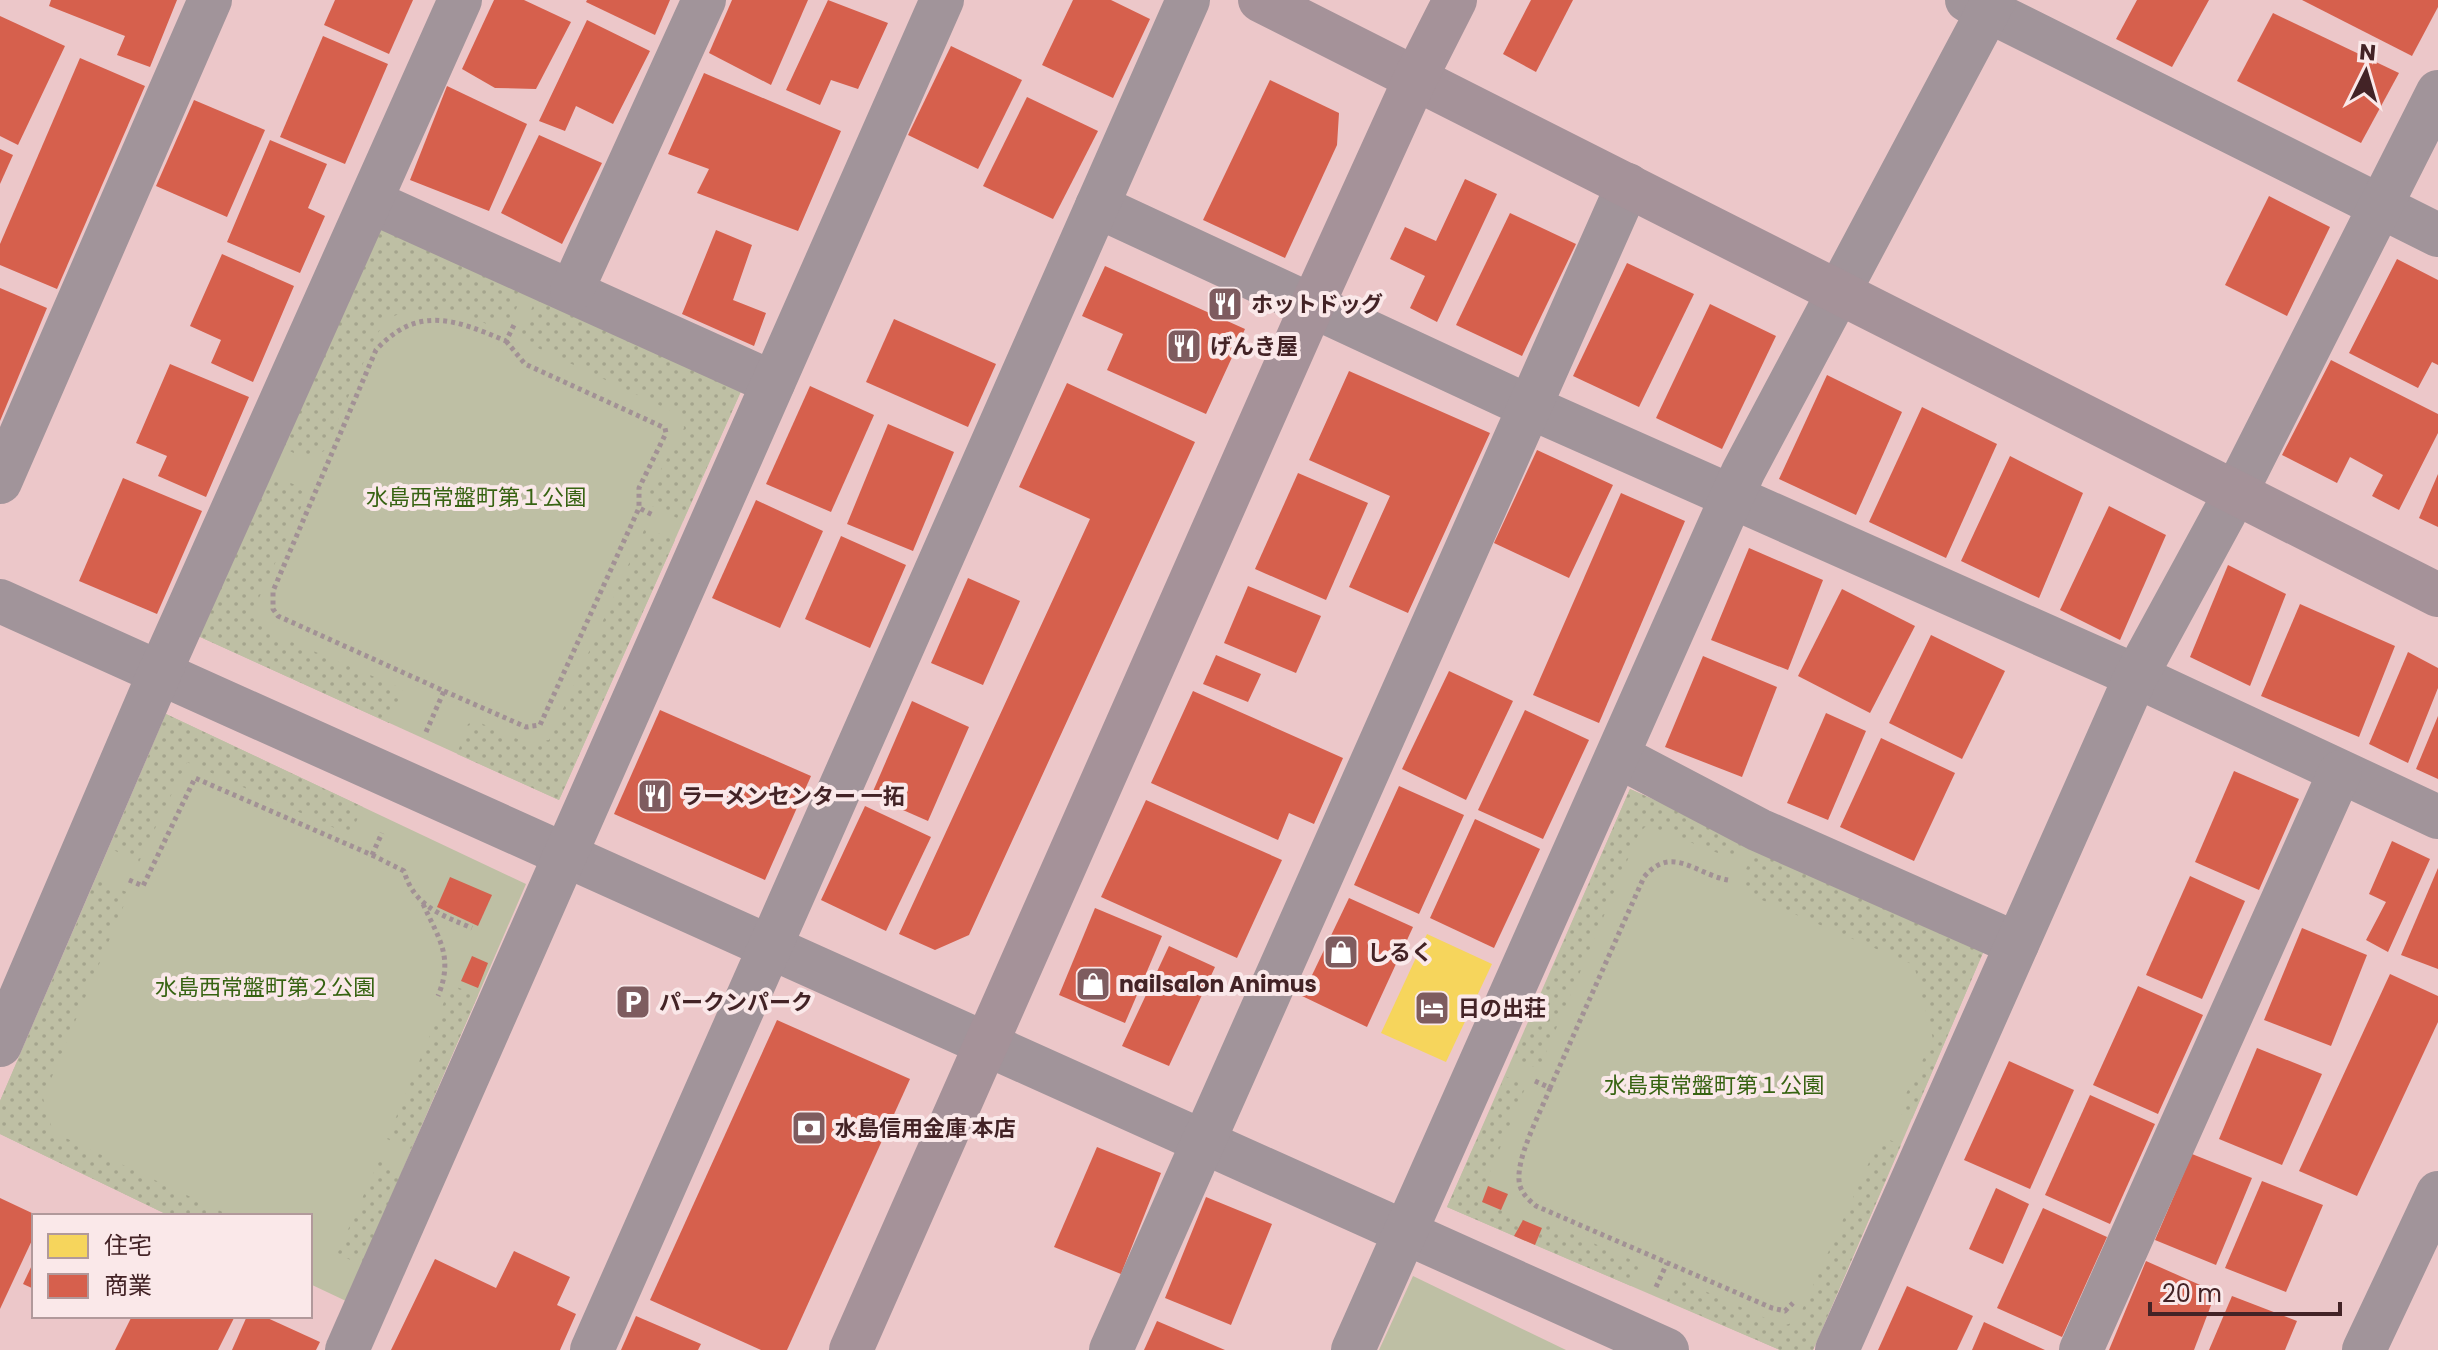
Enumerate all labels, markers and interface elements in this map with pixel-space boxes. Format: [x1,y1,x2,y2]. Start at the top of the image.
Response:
north arrow [2326,32,2406,112]
text: N [2358,36,2377,69]
restaurant icon: ホットドッグ [1206,285,1244,323]
place label: ホットドッグ [1251,289,1383,320]
restaurant icon: げんき屋 [1165,327,1203,365]
place label: げんき屋 [1210,331,1298,362]
park label: 水島西常盤町第１公園 [366,482,586,513]
restaurant icon: ラーメンセンター 一拓 [636,777,674,815]
place label: ラーメンセンター 一拓 [681,781,905,812]
shop icon: しるく [1322,933,1360,971]
place label: しるく [1367,937,1433,968]
shop icon: nailsalon Animus [1074,965,1112,1003]
place label: nailsalon Animus [1119,969,1317,1000]
park label: 水島西常盤町第２公園 [155,972,375,1003]
parking icon: パークンパーク [614,983,652,1021]
place label: パークンパーク [659,987,813,1018]
hotel icon: 日の出荘 [1413,989,1451,1027]
place label: 日の出荘 [1458,993,1546,1024]
park label: 水島東常盤町第１公園 [1604,1070,1824,1101]
bank icon: 水島信用金庫 本店 [790,1109,828,1147]
place label: 水島信用金庫 本店 [835,1113,1016,1144]
legend [32,1214,312,1318]
text: 住宅 [104,1229,152,1262]
scale bar [2150,1266,2340,1316]
text: 商業 [104,1269,152,1302]
text: 20 m [2162,1277,2222,1310]

